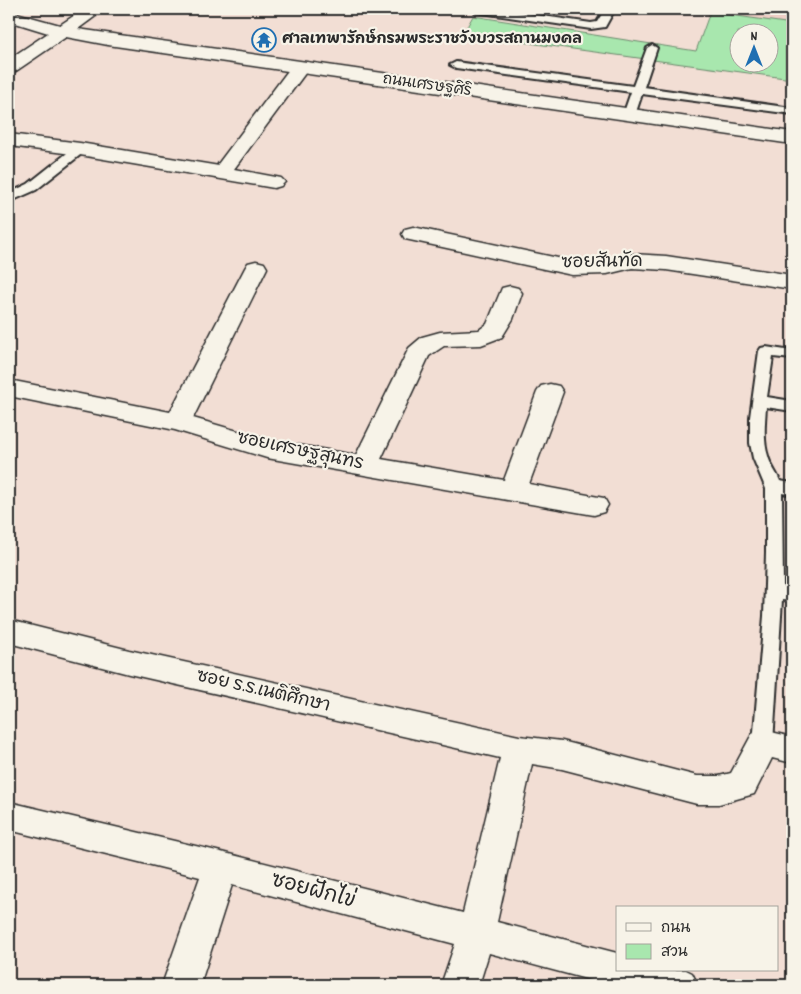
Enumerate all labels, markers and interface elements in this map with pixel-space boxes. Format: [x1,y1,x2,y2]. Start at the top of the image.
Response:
north arrow [728,22,778,72]
temple icon: ศาลเทพารักษ์กรมพระราชวังบวรสถานมงคล [251,27,277,53]
text: N [751,27,758,47]
place label: ศาลเทพารักษ์กรมพระราชวังบวรสถานมงคล [282,28,582,51]
street label: ถนนเศรษฐศิริ [381,69,473,103]
street label: ซอยสันทัด [561,249,643,276]
street label: ซอยเศรษฐสุนทร [234,426,366,478]
street label: ซอย ร.ร.เนติศึกษา [194,663,333,720]
street label: ซอยฝักไข่ [267,865,359,918]
legend [616,906,778,972]
text: ถนน [661,918,690,940]
text: สวน [661,942,688,964]

